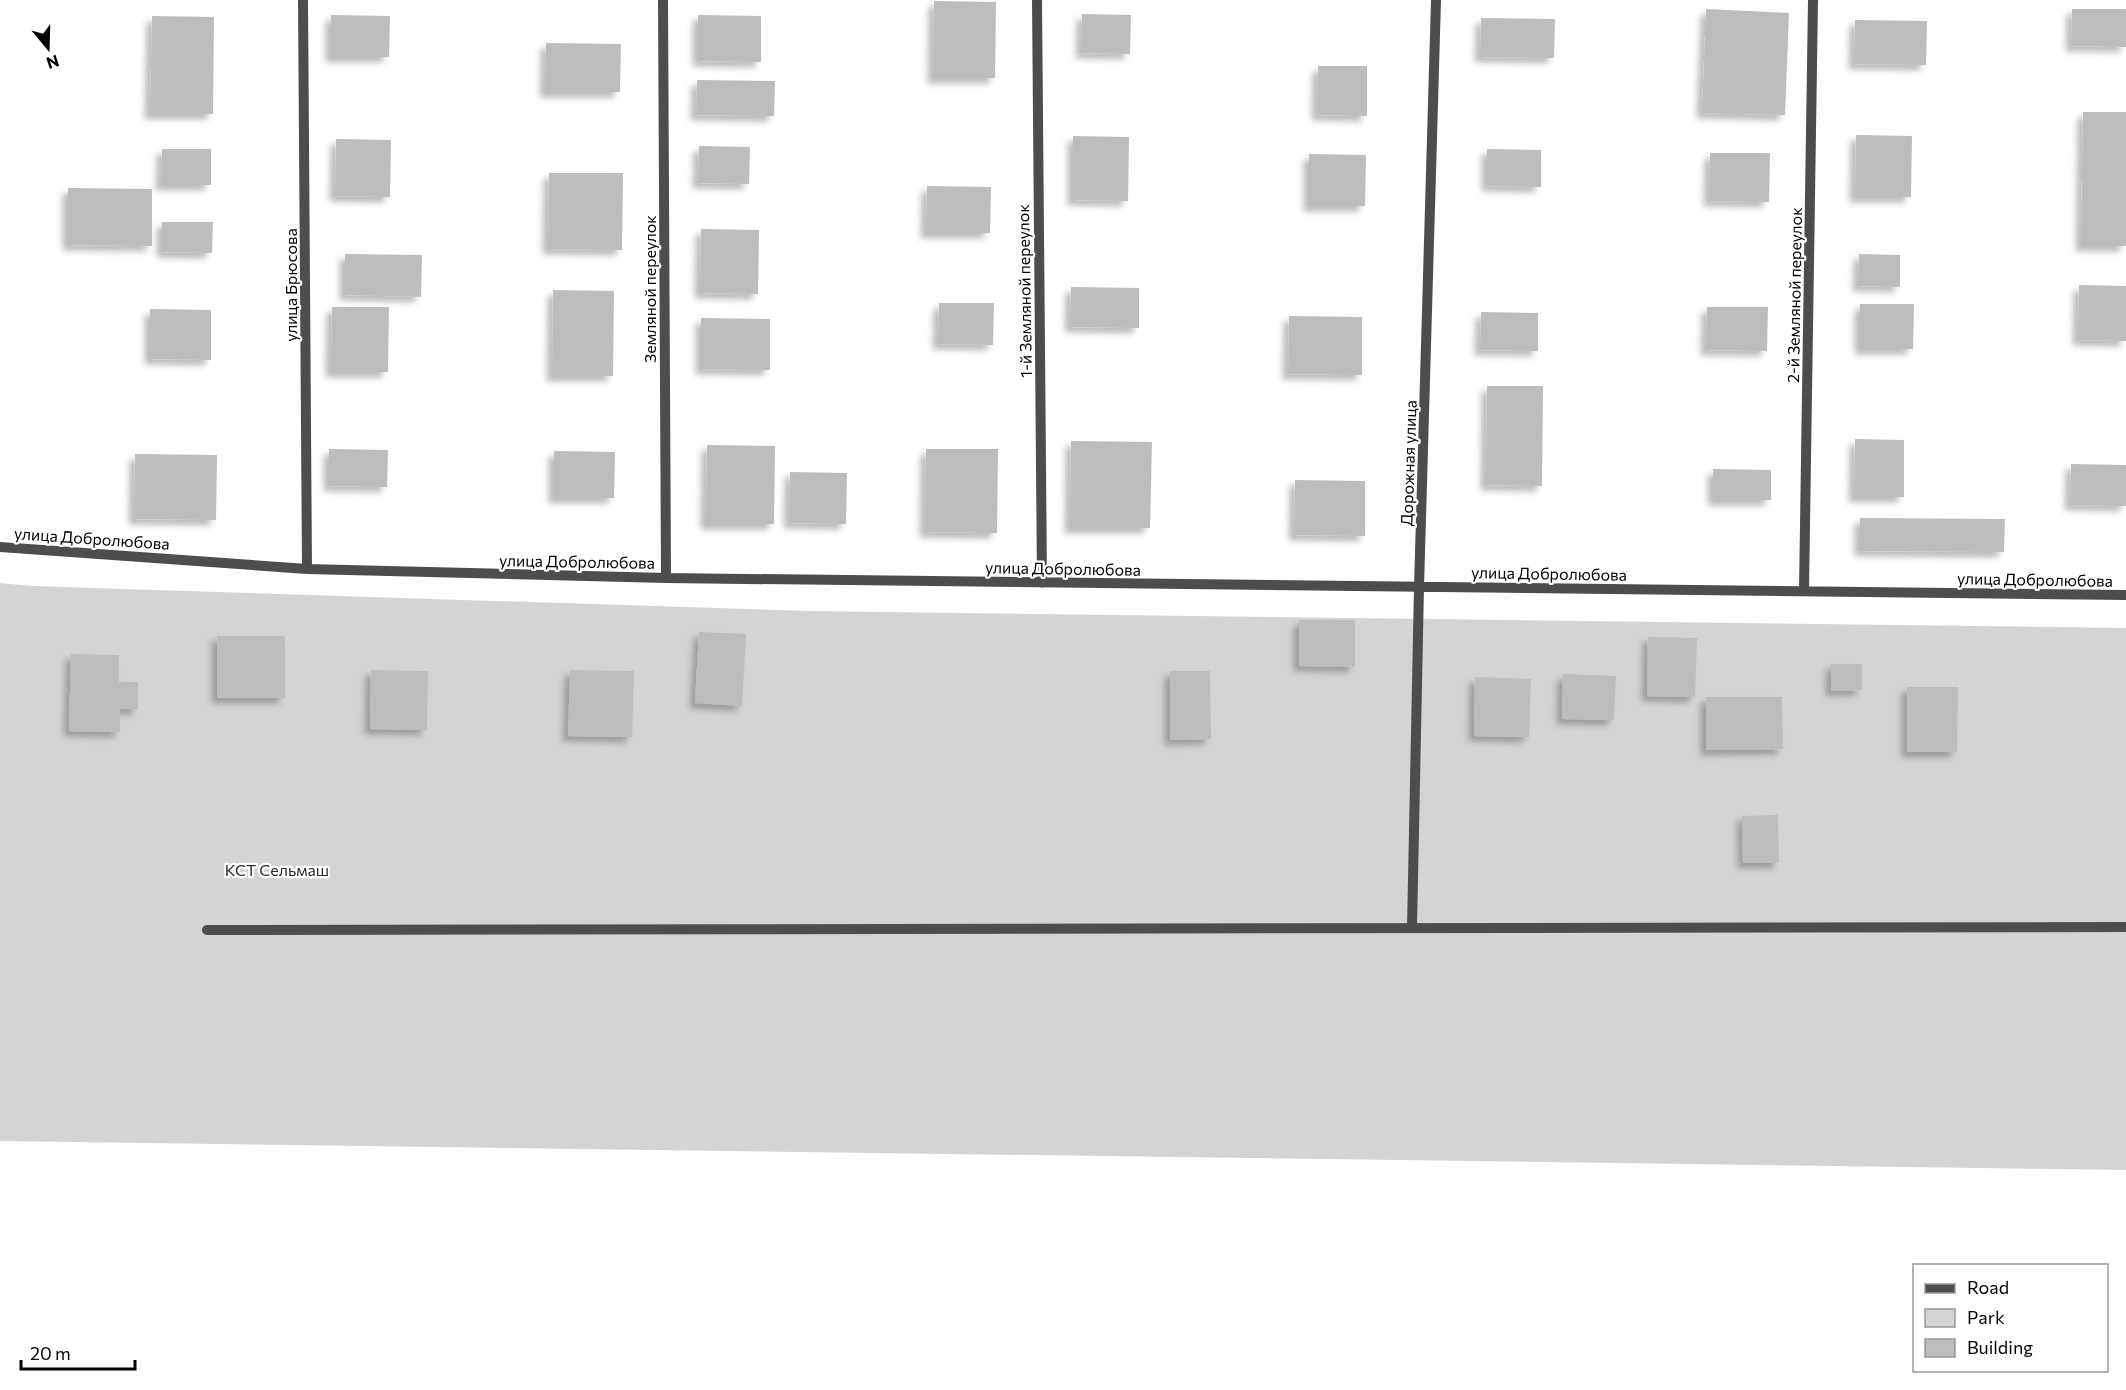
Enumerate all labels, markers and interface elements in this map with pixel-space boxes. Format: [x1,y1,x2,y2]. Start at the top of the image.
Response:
north arrow [18,18,78,78]
text: N [44,52,62,74]
street label: 1-й Земляной переулок [1013,204,1035,378]
street label: 2-й Земляной переулок [1783,207,1805,383]
street label: Земляной переулок [640,215,659,363]
street label: улица Брюсова [281,228,300,342]
street label: Дорожная улица [1396,400,1420,526]
street label: улица Добролюбова [14,523,170,553]
street label: улица Добролюбова [499,550,655,572]
street label: улица Добролюбова [985,557,1141,579]
street label: улица Добролюбова [1471,562,1627,584]
street label: улица Добролюбова [1957,568,2113,590]
park label: КСТ Сельмаш [225,860,329,879]
legend [1913,1264,2108,1372]
text: Road [1967,1276,2009,1298]
text: Park [1967,1306,2005,1328]
scale bar [21,1333,135,1371]
text: Building [1967,1336,2033,1358]
text: 20 m [30,1342,71,1364]

